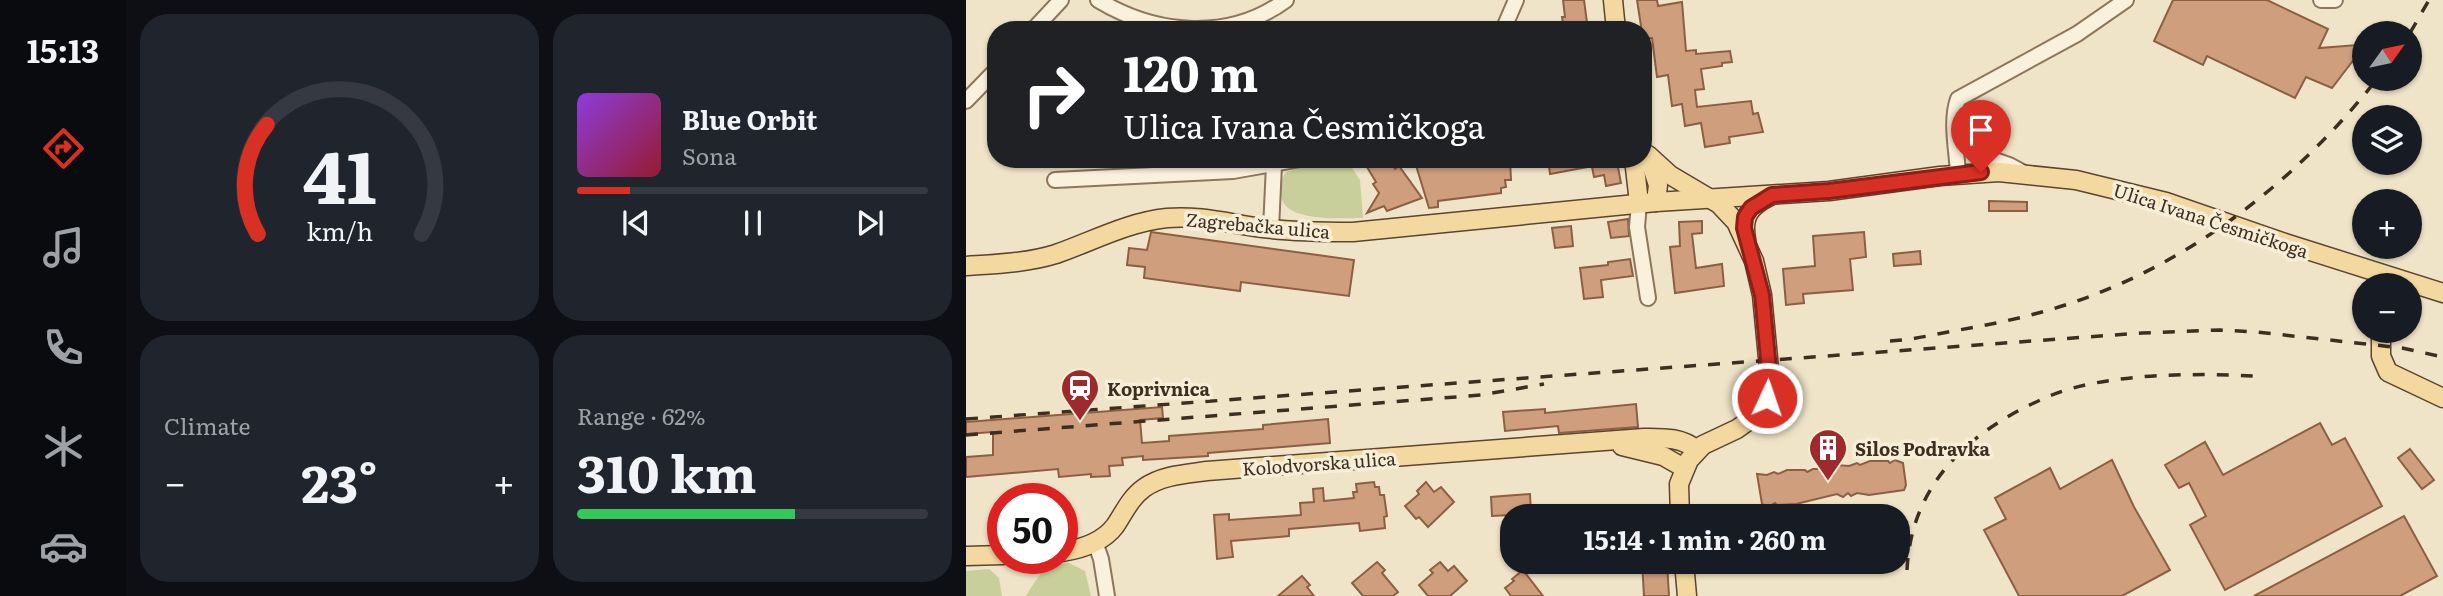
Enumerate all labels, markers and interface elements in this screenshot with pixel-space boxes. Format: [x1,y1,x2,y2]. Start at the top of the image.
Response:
north arrow [2352,21,2422,91]
map controls [2352,21,2422,343]
text: 15:13 [27,25,99,73]
text: 120 m [1123,34,1258,107]
icon: right [1008,49,1099,140]
text: Blue Orbit [682,99,817,138]
pin [1951,100,2011,172]
text: Ulica Ivana Česmičkoga [1123,101,1485,149]
button: layers [2352,105,2422,175]
icon: arrive [1962,111,2000,149]
text: 41 [302,118,377,226]
icon: directions [39,124,88,173]
text: Sona [682,138,737,172]
street label: Ulica Ivana Česmičkoga [2110,176,2312,264]
button: + [2352,189,2422,259]
icon: previous [617,204,655,242]
icon: pause [734,204,772,242]
icon: next [851,204,889,242]
street label: Zagrebačka ulica [1185,205,1331,245]
text: km/h [306,212,373,249]
icon: music [39,223,88,272]
button: − [2352,273,2422,343]
icon: phone [39,323,88,372]
position arrow [1730,361,1804,435]
station icon: Koprivnica [1059,367,1101,422]
place label: Koprivnica [1107,375,1210,402]
text: Range · 62% [577,398,705,432]
text: Climate [164,408,250,442]
icon: climate [39,422,88,471]
building icon: Silos Podravka [1807,427,1849,482]
text: 310 km [577,432,757,509]
place label: Silos Podravka [1855,435,1991,462]
text: 23° [301,442,378,519]
street label: Kolodvorska ulica [1241,444,1397,482]
text: − [164,452,186,509]
text: + [493,452,515,509]
speed limit sign: 50 [987,483,1078,574]
text: 15:14 · 1 min · 260 m [1584,519,1826,558]
icon: car [39,522,88,571]

